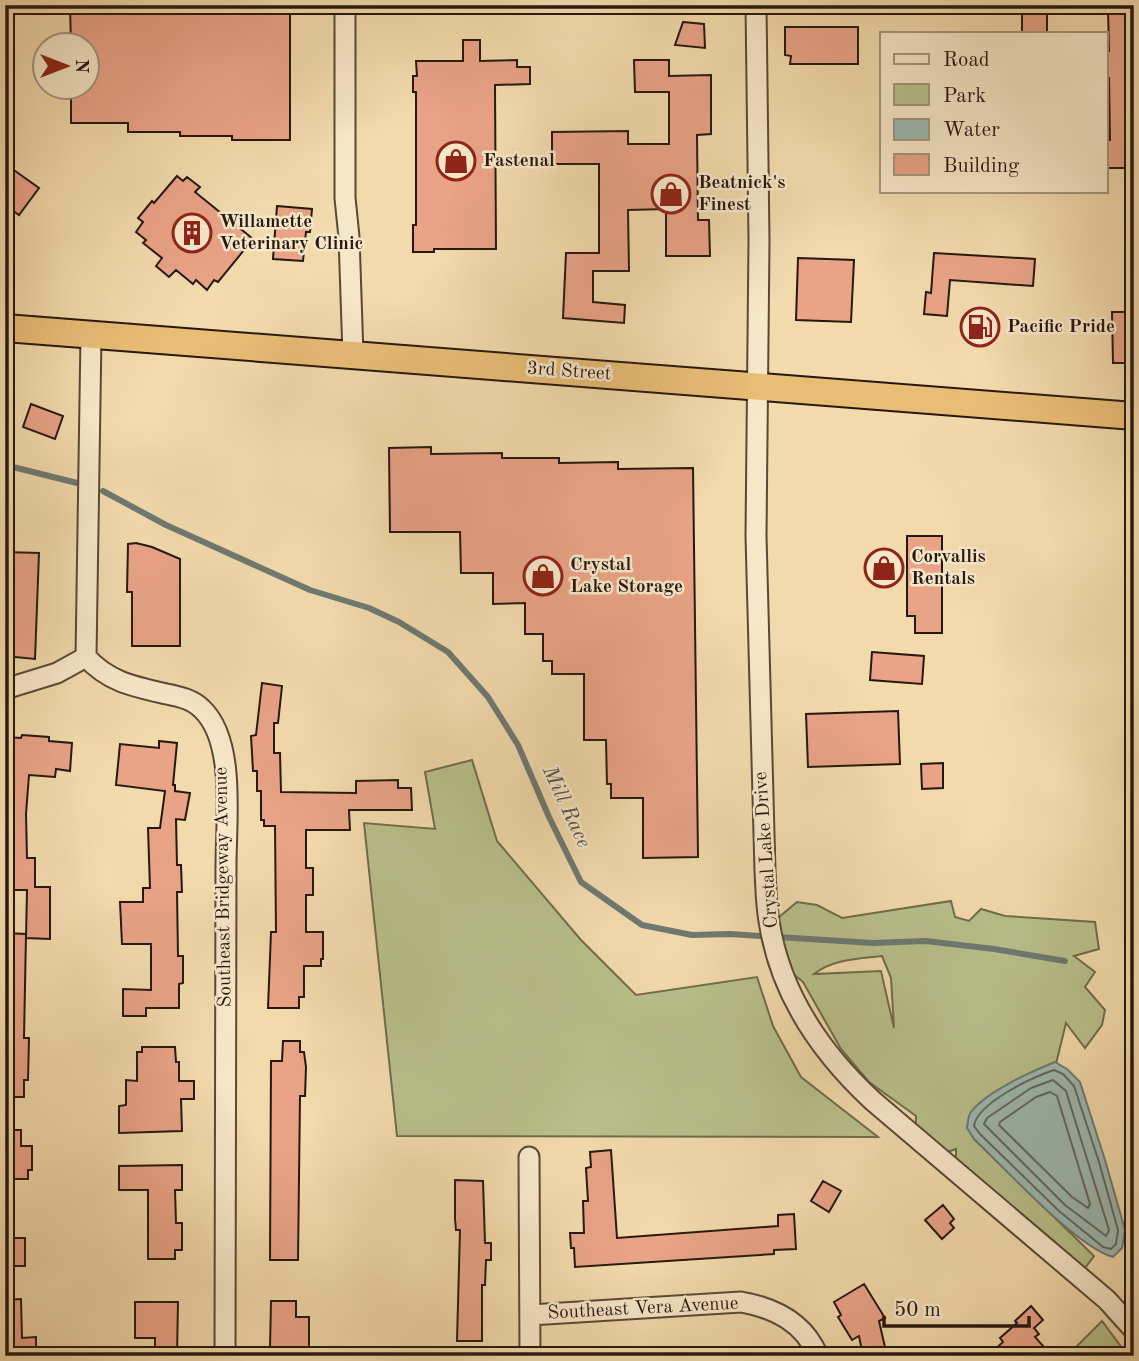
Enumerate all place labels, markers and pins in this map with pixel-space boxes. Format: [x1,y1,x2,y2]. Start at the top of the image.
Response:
shop icon: Fastenal [435,140,477,182]
place label: Fastenal [483,152,555,171]
shop icon: Beatnick's Finest [650,173,692,215]
place label: Beatnick's Finest [698,174,785,215]
building icon: Willamette Veterinary Clinic [171,212,213,254]
place label: Willamette Veterinary Clinic [219,213,364,254]
fuel station icon: Pacific Pride [959,306,1001,348]
place label: Pacific Pride [1007,318,1115,337]
shop icon: Corvallis Rentals [863,547,905,589]
place label: Corvallis Rentals [911,548,986,589]
shop icon: Crystal Lake Storage [522,555,564,597]
place label: Crystal Lake Storage [570,556,683,597]

